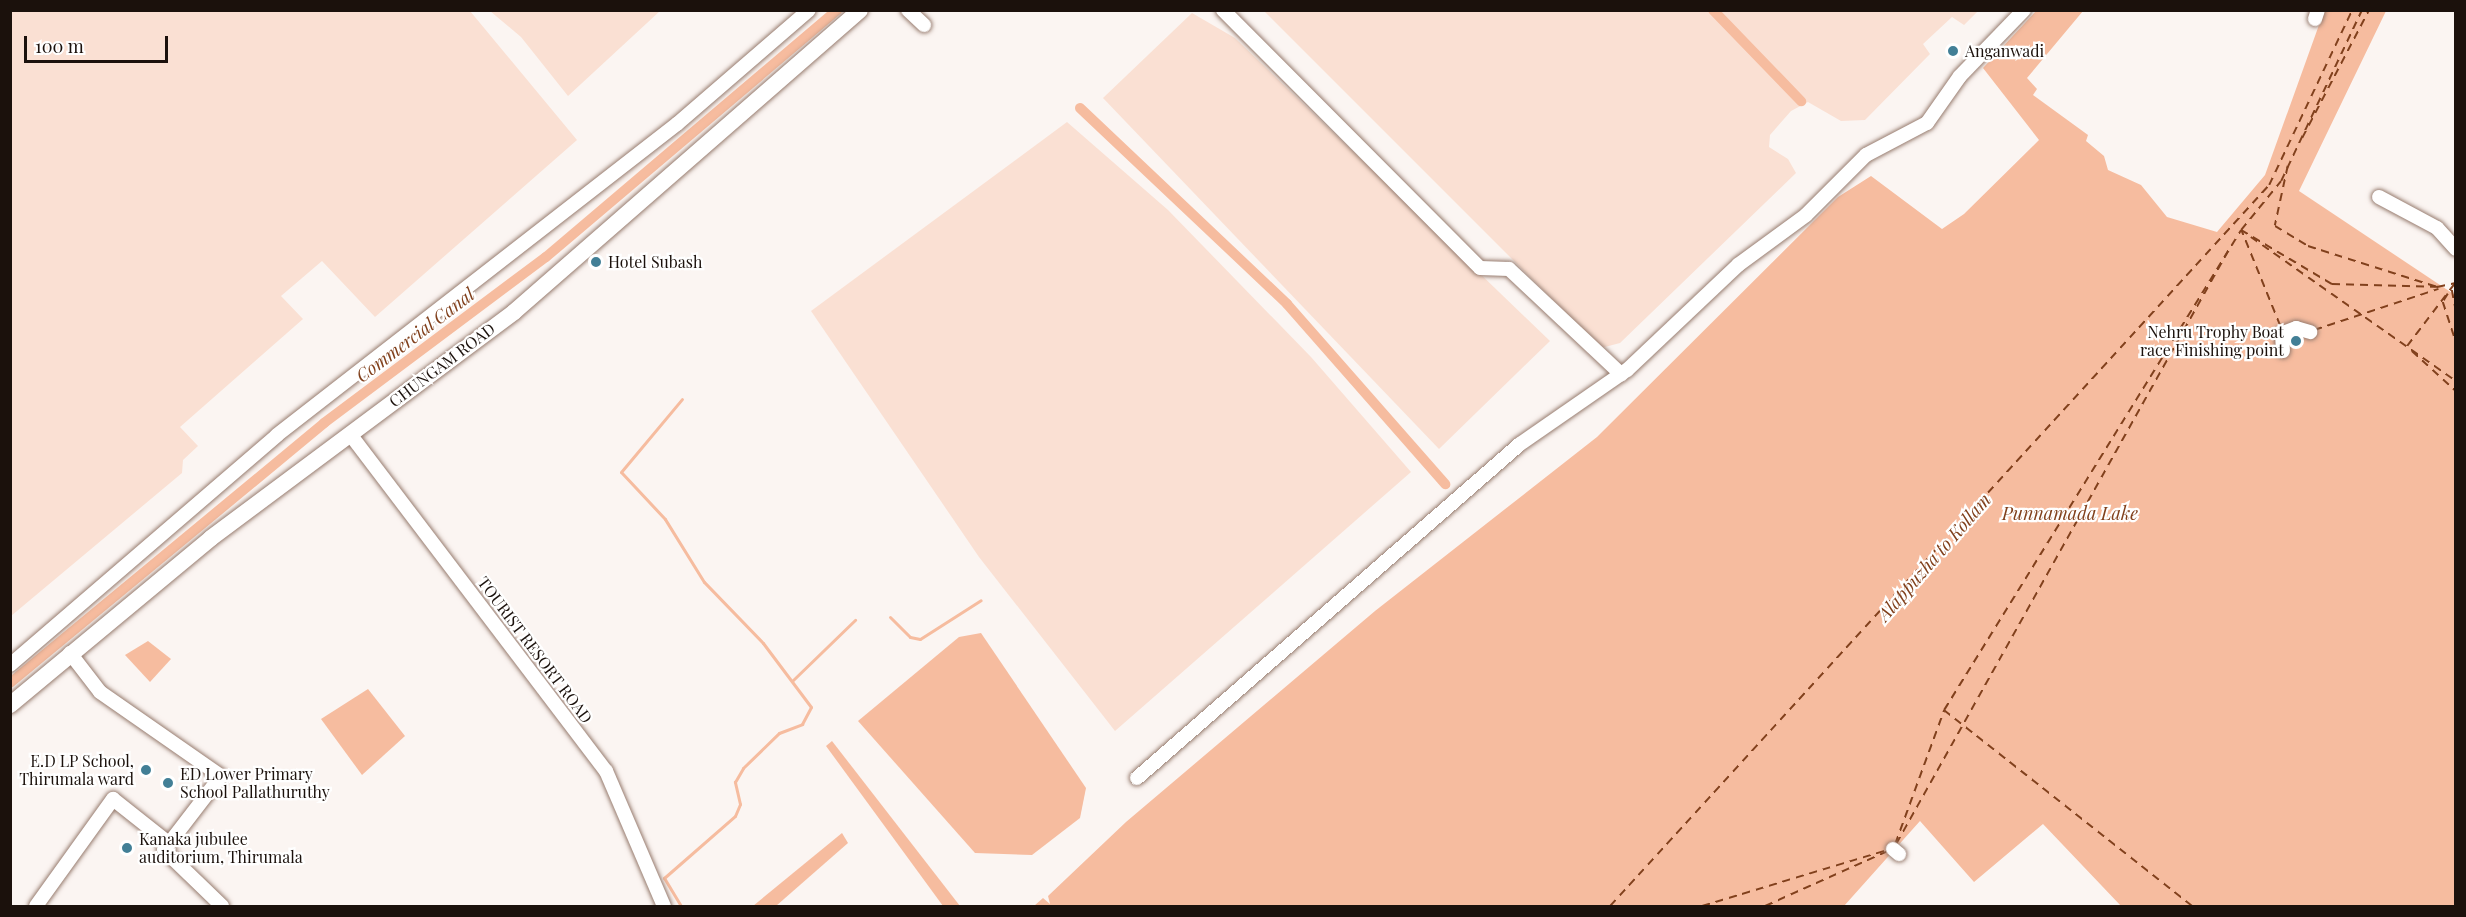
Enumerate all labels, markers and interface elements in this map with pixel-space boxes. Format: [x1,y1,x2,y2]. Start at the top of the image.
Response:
scale bar [27,24,171,62]
text: 100 m [35,34,84,58]
place label: Anganwadi [1965,41,2044,61]
marker: Anganwadi [1946,44,1960,58]
place label: Hotel Subash [608,252,702,272]
marker: Hotel Subash [589,255,603,269]
water label: Commercial Canal [351,283,479,387]
street label: CHUNGAM ROAD [385,319,499,411]
place label: Nehru Trophy Boat race Finishing point [2140,322,2284,360]
marker: Nehru Trophy Boat race Finishing point [2289,334,2303,348]
water label: Alappuzha to Kollam [1873,489,1995,625]
water label: Punnamada Lake [2002,502,2138,524]
street label: TOURIST RESORT ROAD [473,573,597,727]
place label: E.D LP School, Thirumala ward [19,751,134,789]
marker: E.D LP School, Thirumala ward [139,763,153,777]
place label: ED Lower Primary School Pallathuruthy [180,764,330,802]
marker: ED Lower Primary School Pallathuruthy [161,776,175,790]
place label: Kanaka jubulee auditorium, Thirumala [139,829,303,867]
marker: Kanaka jubulee auditorium, Thirumala [120,841,134,855]

